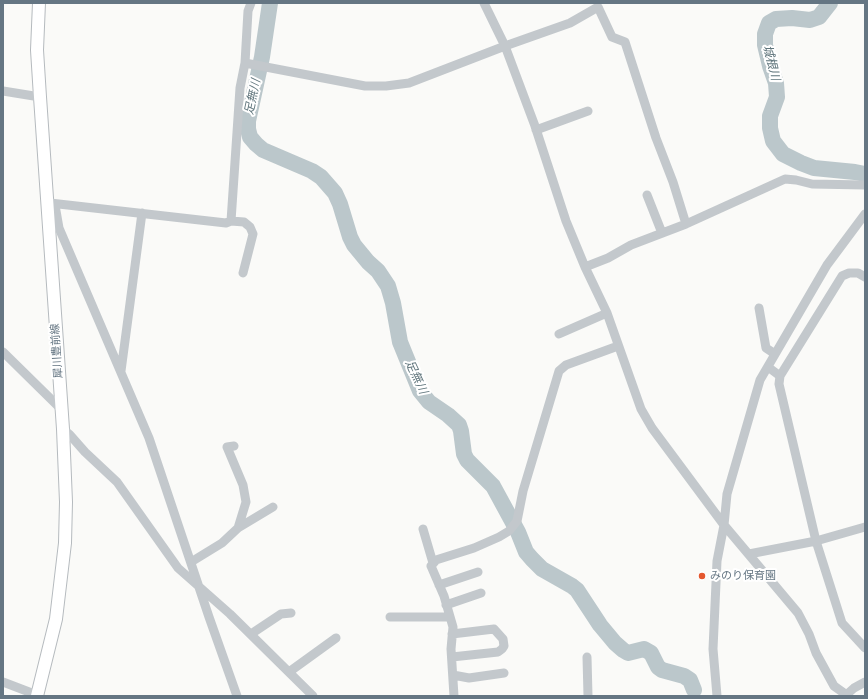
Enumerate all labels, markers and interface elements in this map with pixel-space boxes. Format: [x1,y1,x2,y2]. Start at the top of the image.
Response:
water label: 城根川 [760,44,782,82]
water label: 足無川 [242,78,264,116]
street label: 犀川豊前線 [48,323,66,379]
water label: 足無川 [402,358,430,396]
place label: みのり保育園 [710,569,776,583]
marker: みのり保育園 [697,571,707,581]

